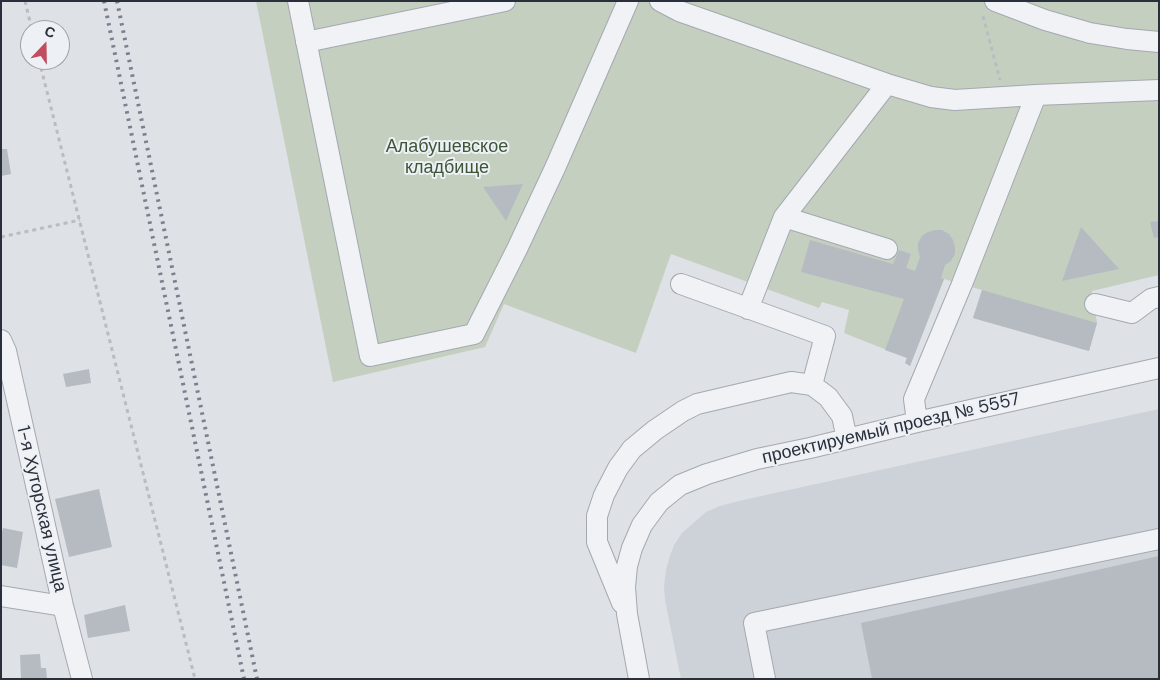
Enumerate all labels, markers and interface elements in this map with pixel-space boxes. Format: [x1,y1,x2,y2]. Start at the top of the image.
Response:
north arrow [20,20,70,70]
text: С [42,22,58,42]
park label: Алабушевское кладбище [386,136,508,178]
street label: проектируемый проезд № 5557 [760,389,1022,469]
street label: 1-я Хуторская улица [11,424,71,594]

